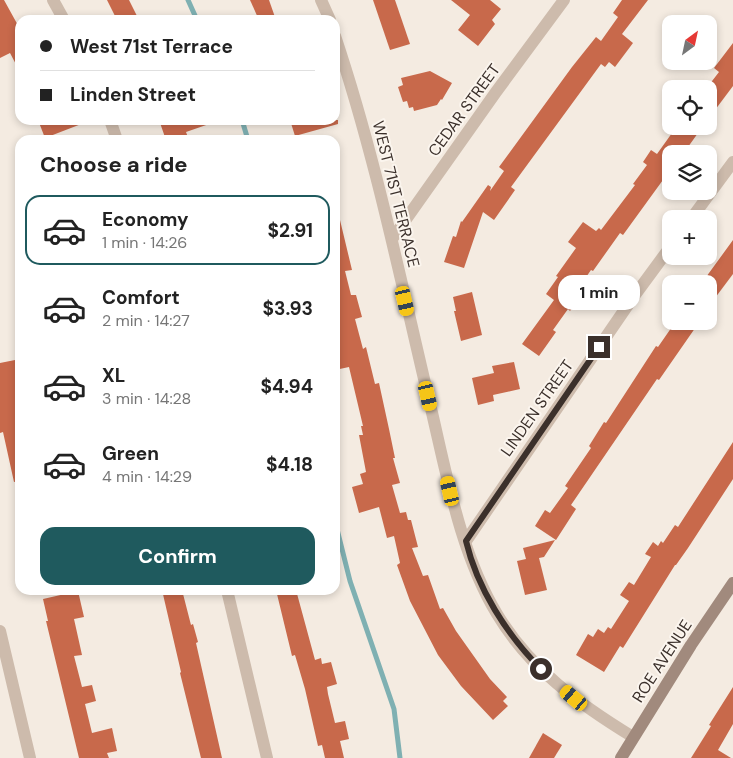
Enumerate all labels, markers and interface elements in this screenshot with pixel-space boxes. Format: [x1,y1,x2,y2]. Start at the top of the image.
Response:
north arrow [662,15,718,70]
map controls [662,15,717,330]
text: West 71st Terrace [70,34,233,59]
street label: CEDAR STREET [423,59,505,161]
button: locate [662,80,717,135]
text: Linden Street [70,82,196,107]
street label: WEST 71ST TERRACE [368,119,424,269]
button: layers [662,145,717,200]
text: Choose a ride [40,150,188,179]
text: Economy [102,207,189,232]
icon: car [42,208,87,253]
button: + [662,210,717,265]
text: $2.91 [267,218,313,243]
text: 1 min · 14:26 [102,232,187,253]
callout: 1 min [558,274,640,310]
button: − [662,275,717,330]
text: 1 min [580,282,618,303]
text: Comfort [102,285,180,310]
car [394,285,415,317]
icon: car [42,286,87,331]
text: $3.93 [262,296,313,321]
text: 2 min · 14:27 [102,310,190,331]
route end [588,336,610,358]
street label: LINDEN STREET [496,356,578,460]
text: XL [102,363,125,388]
icon: car [42,364,87,409]
text: $4.94 [261,374,313,399]
car [417,380,438,412]
text: 3 min · 14:28 [102,388,191,409]
text: Green [102,441,159,466]
icon: car [42,442,87,487]
text: $4.18 [266,452,313,477]
text: 4 min · 14:29 [102,466,192,487]
car [439,475,460,507]
button: Confirm [40,527,315,585]
street label: ROE AVENUE [627,616,697,706]
route start [530,658,552,680]
car [557,683,590,713]

